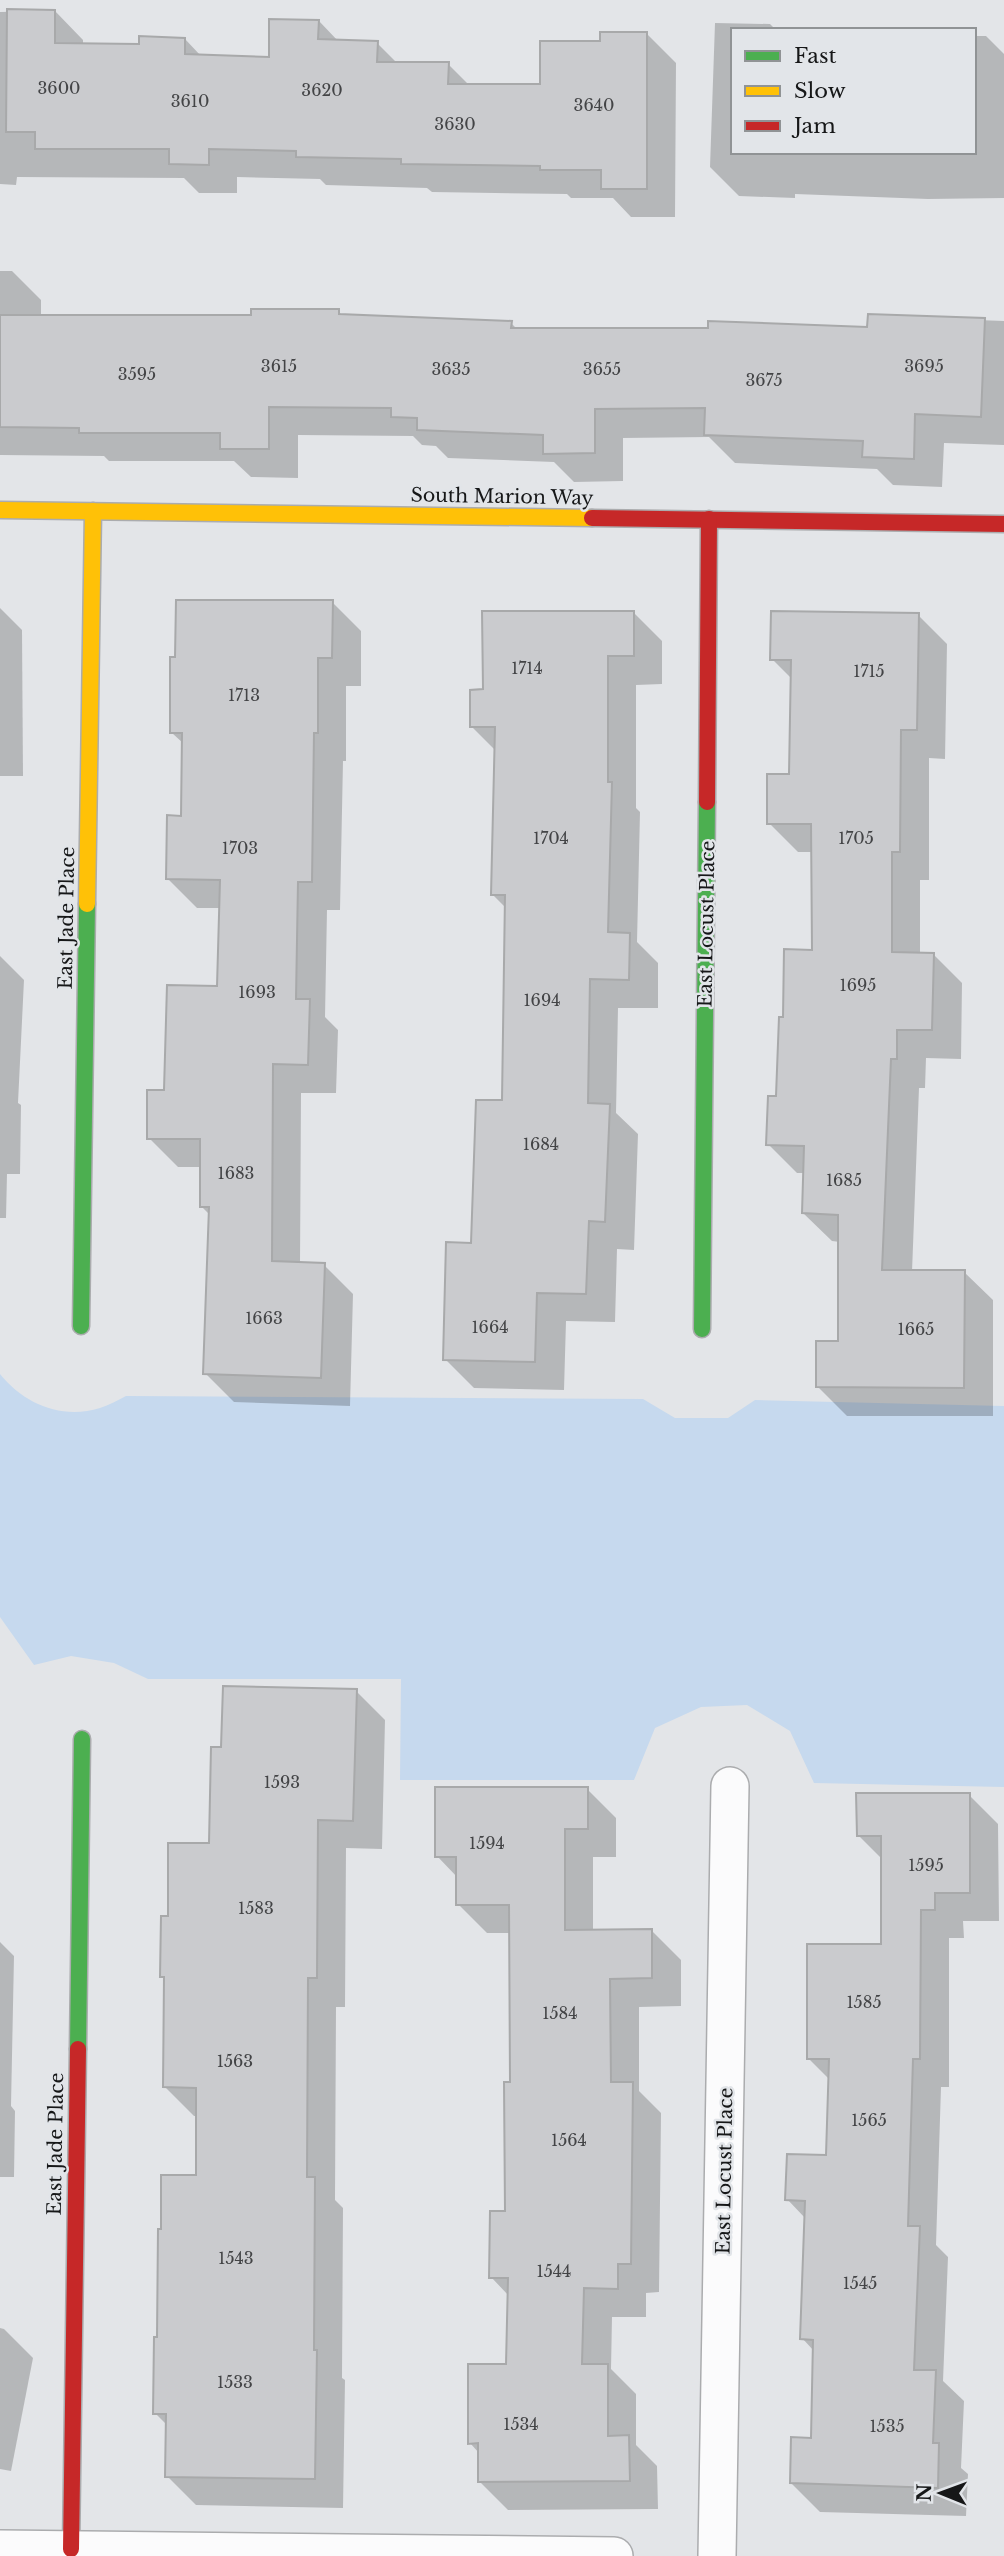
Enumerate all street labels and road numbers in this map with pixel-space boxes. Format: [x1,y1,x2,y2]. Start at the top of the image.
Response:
street label: South Marion Way [410,483,594,510]
street label: East Locust Place [694,840,719,1008]
street label: East Jade Place [54,846,79,990]
street label: East Jade Place [43,2072,68,2216]
street label: East Locust Place [712,2087,737,2255]

